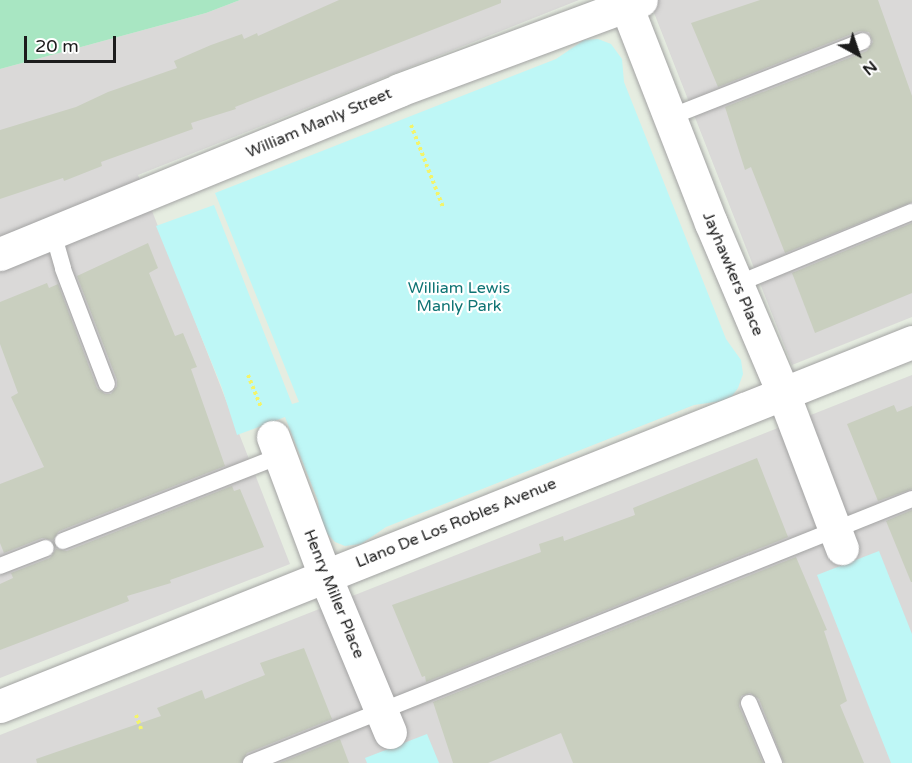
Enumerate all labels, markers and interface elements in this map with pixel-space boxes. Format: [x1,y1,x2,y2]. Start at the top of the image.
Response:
scale bar [27,24,118,62]
north arrow [828,24,888,84]
text: 20 m [35,35,79,57]
text: N [858,56,881,80]
street label: William Manly Street [243,84,395,162]
street label: Jayhawkers Place [698,209,768,339]
park label: William Lewis Manly Park [408,278,510,316]
street label: Llano De Los Robles Avenue [353,474,559,572]
street label: Henry Miller Place [299,527,369,661]

